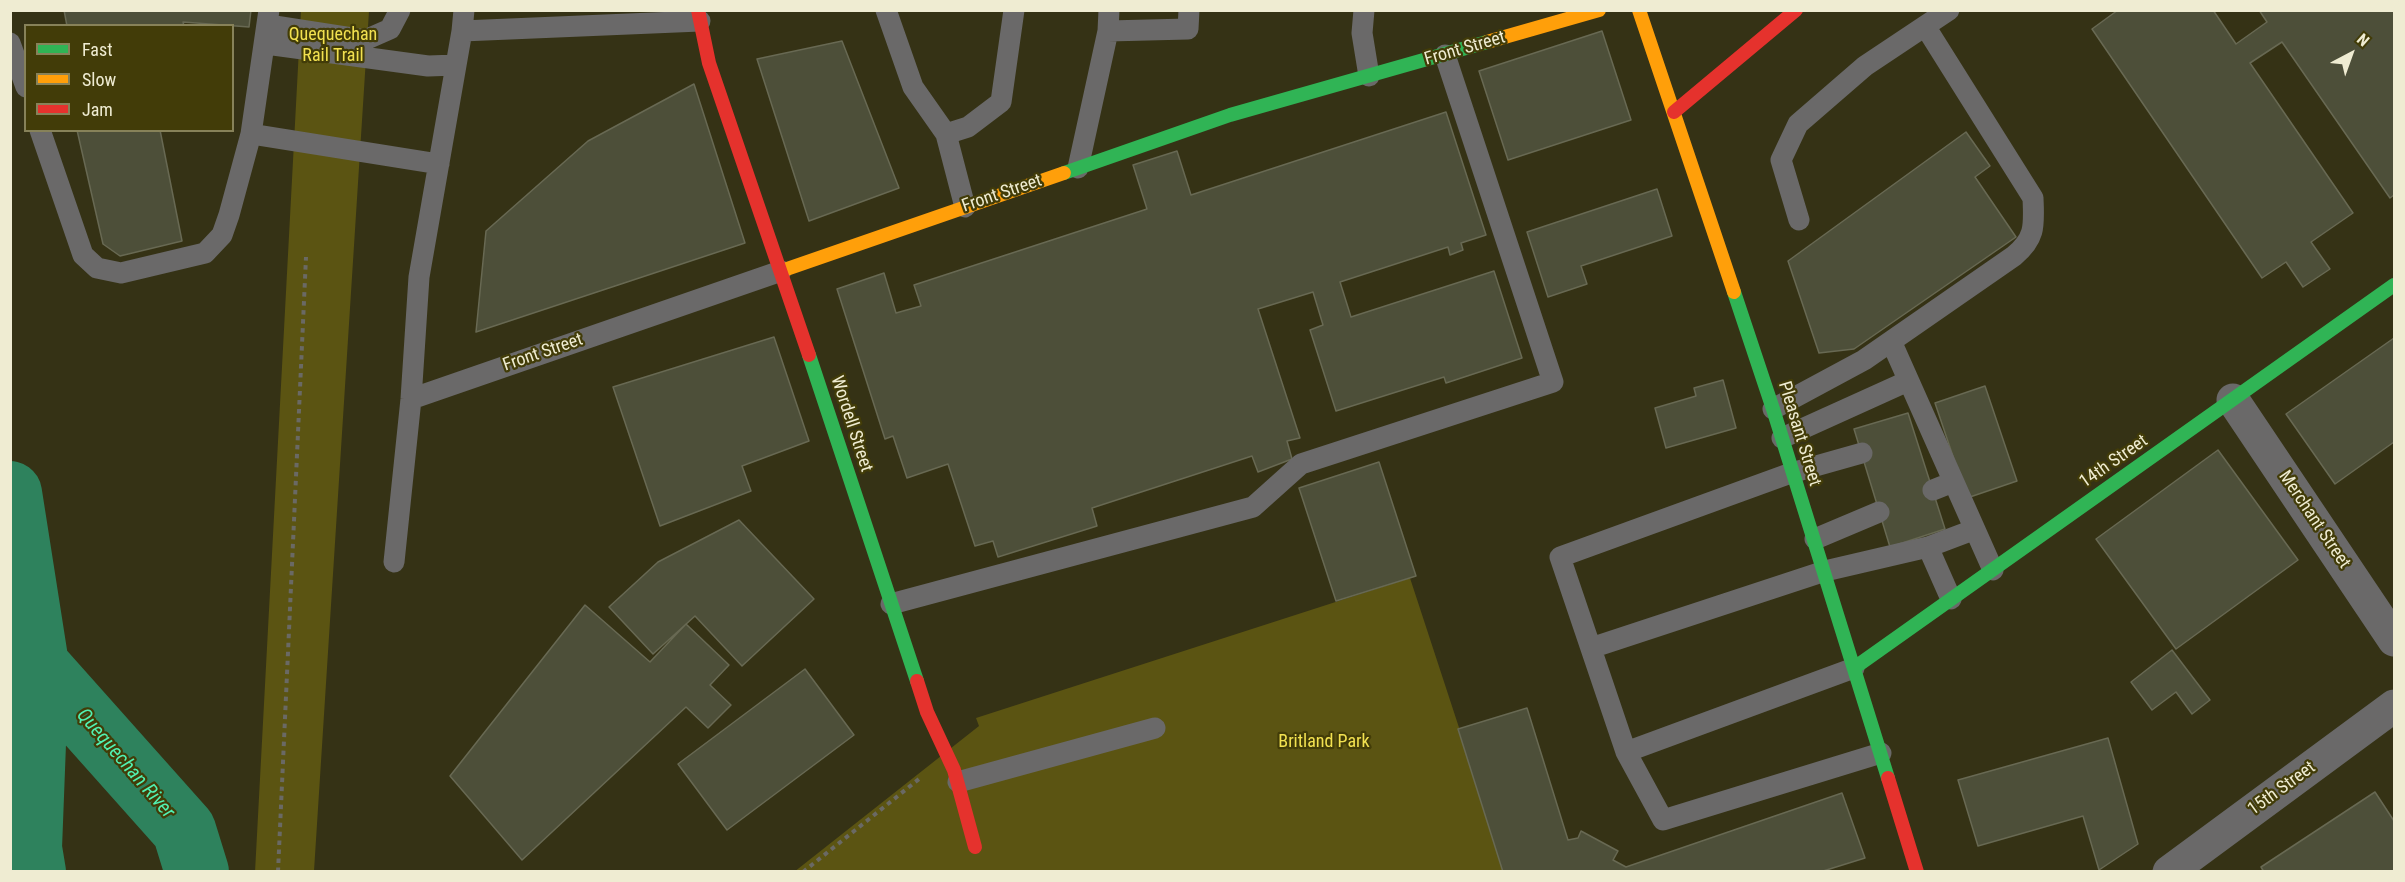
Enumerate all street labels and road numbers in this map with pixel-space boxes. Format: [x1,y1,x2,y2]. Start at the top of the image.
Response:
street label: Front Street [1422,27,1508,71]
street label: Front Street [959,170,1045,218]
street label: Front Street [500,329,586,377]
street label: Wordell Street [825,373,877,475]
street label: Pleasant Street [1773,379,1825,489]
street label: 14th Street [2076,431,2152,493]
street label: Merchant Street [2273,467,2355,573]
street label: 15th Street [2244,757,2320,821]

